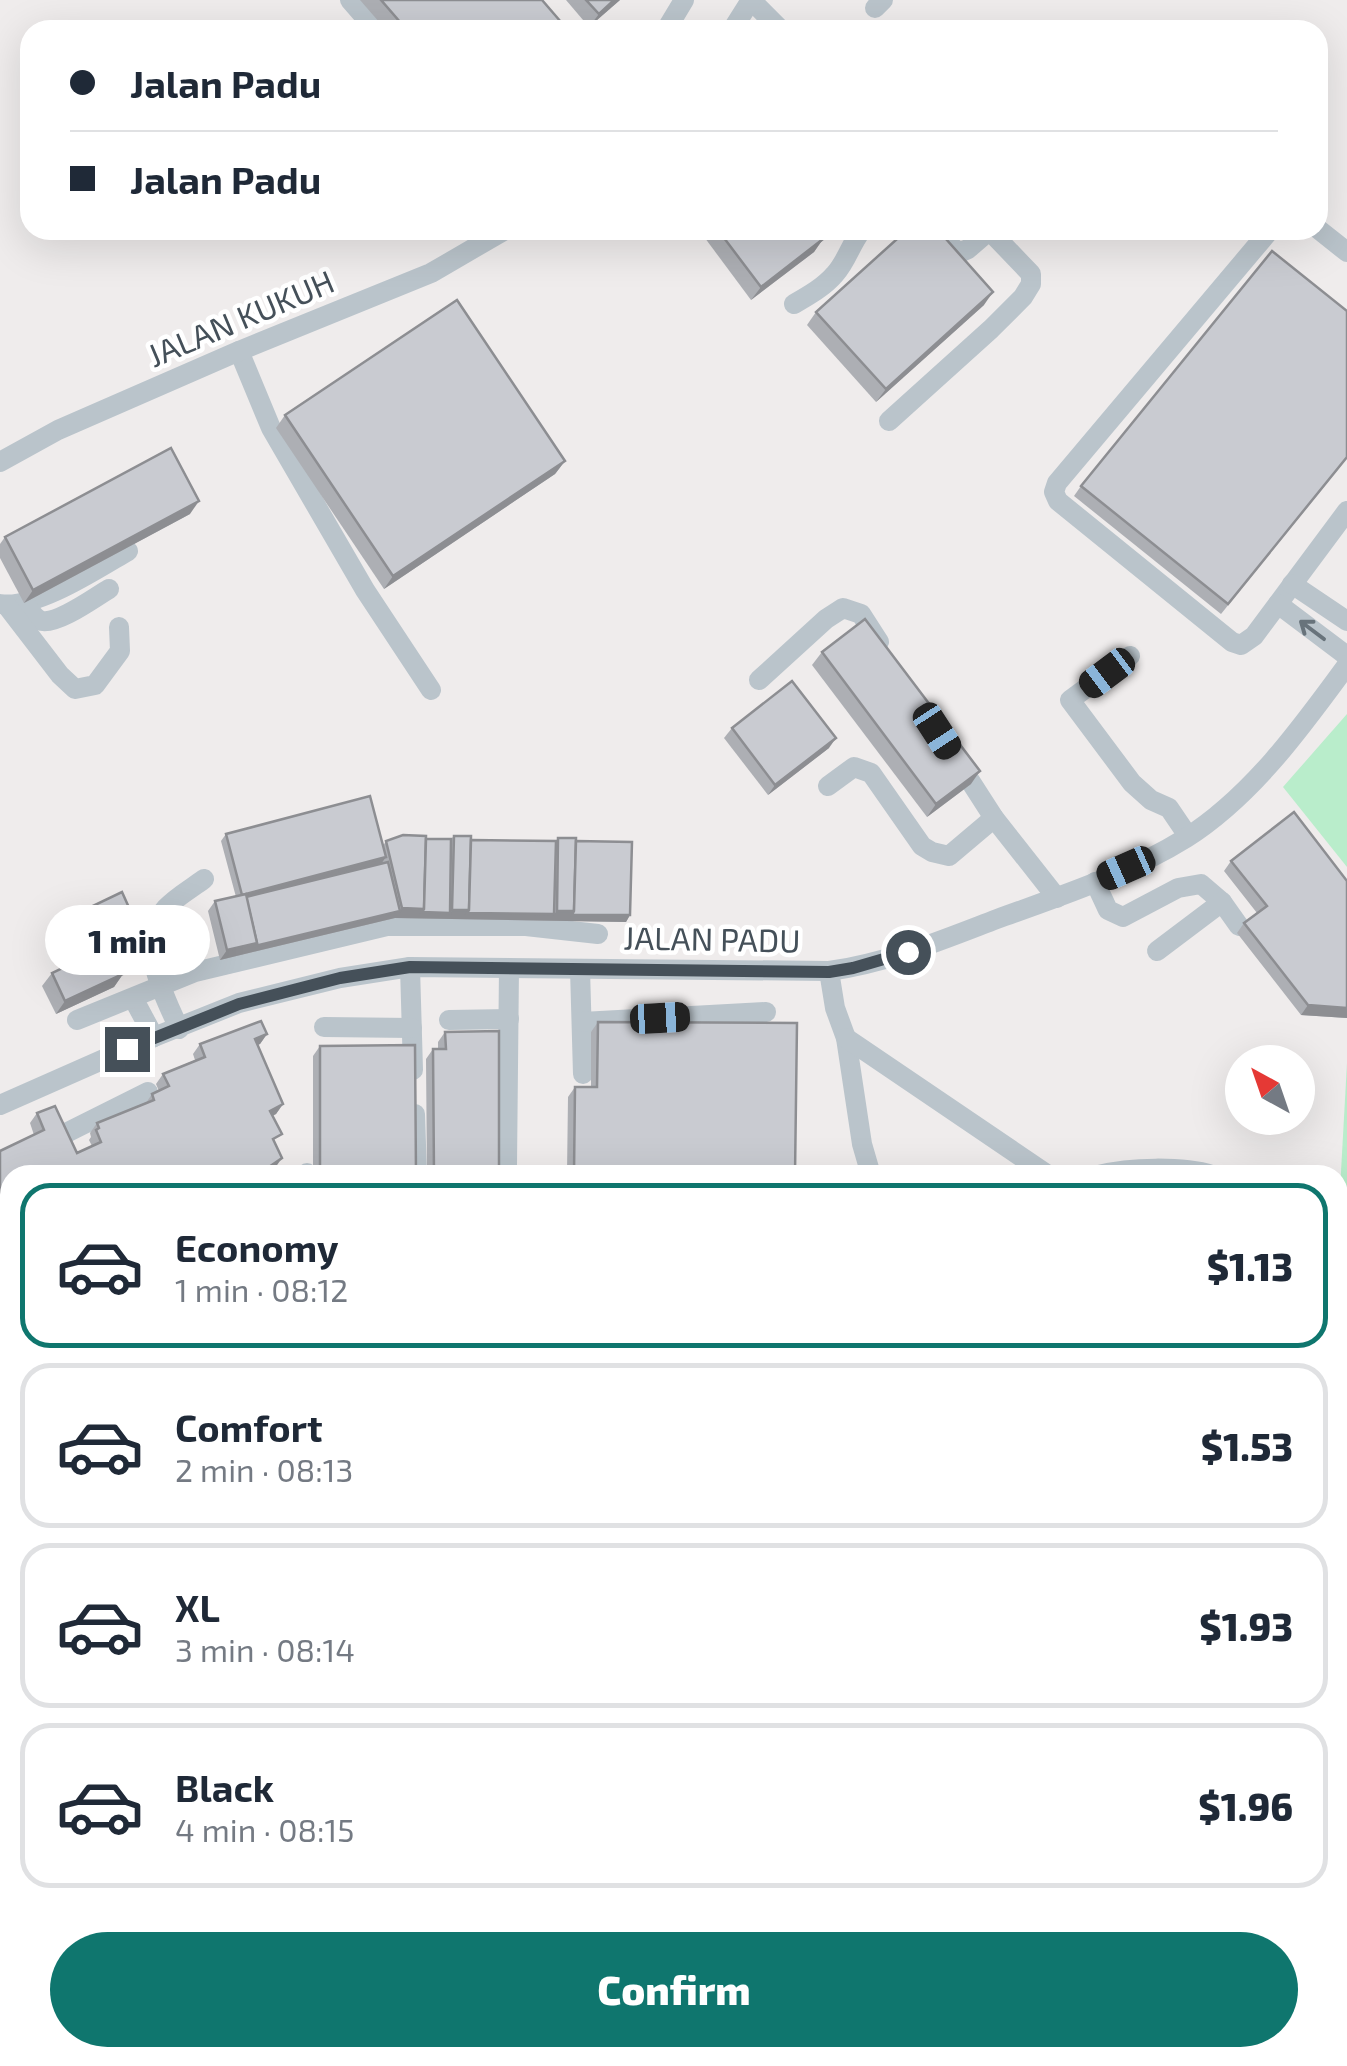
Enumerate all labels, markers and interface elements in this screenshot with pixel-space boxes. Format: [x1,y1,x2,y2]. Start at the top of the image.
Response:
text: Jalan Padu [130,60,321,106]
text: Jalan Padu [130,156,321,202]
street label: JALAN KUKUH [141,261,339,373]
one-way arrow [1299,619,1326,640]
car [1074,643,1140,703]
car [908,698,966,764]
car [1092,842,1160,894]
callout: 1 min [44,904,210,974]
street label: JALAN PADU [623,917,801,959]
text: 1 min [88,921,167,959]
route start [886,930,931,975]
car [629,1001,691,1035]
route end [105,1027,150,1072]
north arrow [1225,1045,1315,1135]
map controls [1225,1045,1315,1135]
icon: car [55,1221,145,1311]
text: Economy [175,1224,339,1270]
text: $1.13 [1207,1243,1293,1289]
text: 1 min · 08:12 [175,1270,348,1308]
icon: car [55,1401,145,1491]
text: Comfort [175,1404,323,1450]
text: $1.53 [1201,1423,1293,1469]
text: 2 min · 08:13 [175,1450,353,1488]
icon: car [55,1581,145,1671]
text: XL [175,1584,220,1630]
text: $1.93 [1199,1603,1293,1649]
text: 3 min · 08:14 [175,1630,355,1668]
icon: car [55,1761,145,1851]
text: Black [175,1764,274,1810]
text: $1.96 [1198,1783,1293,1829]
text: 4 min · 08:15 [175,1810,354,1848]
button: Confirm [50,1932,1298,2047]

